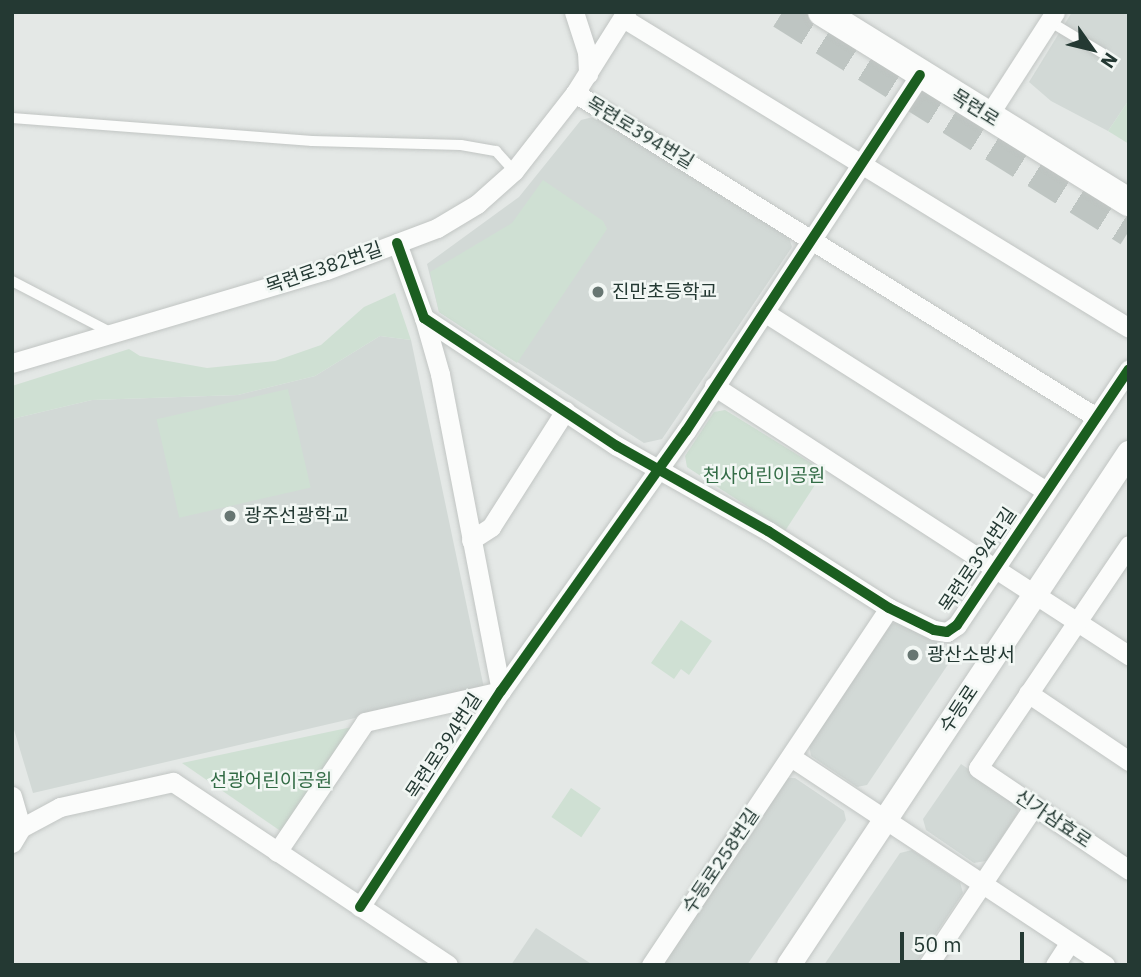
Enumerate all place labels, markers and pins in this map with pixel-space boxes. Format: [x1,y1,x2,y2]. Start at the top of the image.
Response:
place label: 진만초등학교 [612,281,717,303]
marker: 진만초등학교 [590,284,606,300]
place label: 광주선광학교 [244,505,349,527]
marker: 광주선광학교 [222,508,238,524]
place label: 광산소방서 [927,644,1014,666]
marker: 광산소방서 [905,647,921,663]

